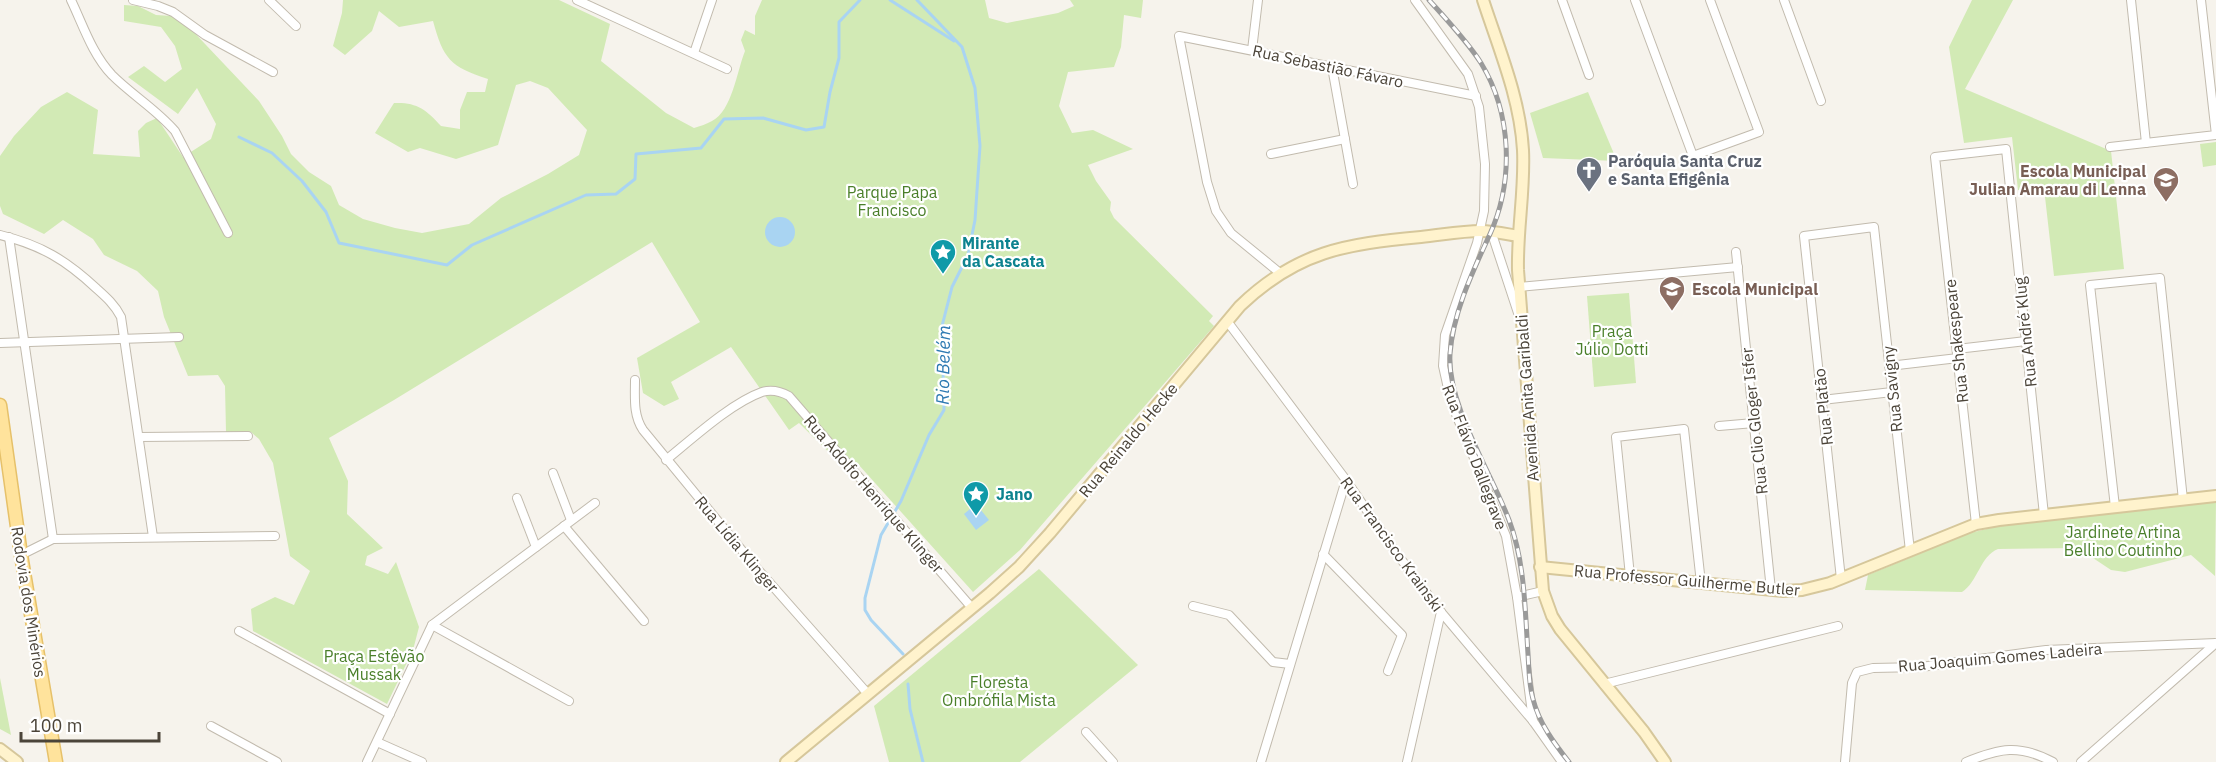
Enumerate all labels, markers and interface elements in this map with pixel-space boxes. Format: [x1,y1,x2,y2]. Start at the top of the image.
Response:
street label: Rua Sebastião Fávaro [1251,40,1405,92]
place label: Paróquia Santa Cruz e Santa Efigênia [1608,151,1762,189]
church icon: Paróquia Santa Cruz e Santa Efigênia [1574,155,1604,193]
place label: Escola Municipal Julian Amarau di Lenna [1969,161,2146,199]
school or university icon: Escola Municipal Julian Amarau di Lenna [2151,165,2181,203]
park label: Parque Papa Francisco [847,182,938,220]
place label: Mirante da Cascata [962,233,1045,271]
place icon: Mirante da Cascata [928,237,958,275]
school or university icon: Escola Municipal [1657,274,1687,312]
street label: Rua André Klug [2009,275,2041,388]
street label: Rua Shakespeare [1940,278,1972,404]
place label: Escola Municipal [1692,279,1818,299]
street label: Avenida Anita Garibaldi [1511,314,1543,482]
park label: Praça Júlio Dotti [1575,321,1649,359]
water label: Rio Belém [931,325,955,405]
street label: Rua Savigny [1878,345,1906,433]
street label: Rua Clio Gloger Isfer [1736,346,1772,496]
street label: Rua Platão [1809,367,1837,447]
street label: Rua Reinaldo Hecke [1074,378,1182,501]
street label: Rua Flávio Dallegrave [1438,382,1512,533]
street label: Rua Adolfo Henrique Klinger [800,411,948,577]
street label: Rua Francisco Krainski [1336,473,1448,615]
place icon: Jano [961,479,991,517]
place label: Jano [996,484,1033,504]
street label: Rua Lídia Klinger [691,492,783,596]
park label: Jardinete Artina Bellino Coutinho [2064,522,2182,560]
street label: Rodovia dos Minérios [7,525,51,679]
street label: Rua Professor Guilherme Butler [1573,560,1801,600]
street label: Rua Joaquim Gomes Ladeira [1897,638,2103,676]
park label: Praça Estêvão Mussak [324,646,424,684]
park label: Floresta Ombrófila Mista [942,672,1056,710]
scale bar [21,705,159,743]
text: 100 m [30,714,82,737]

